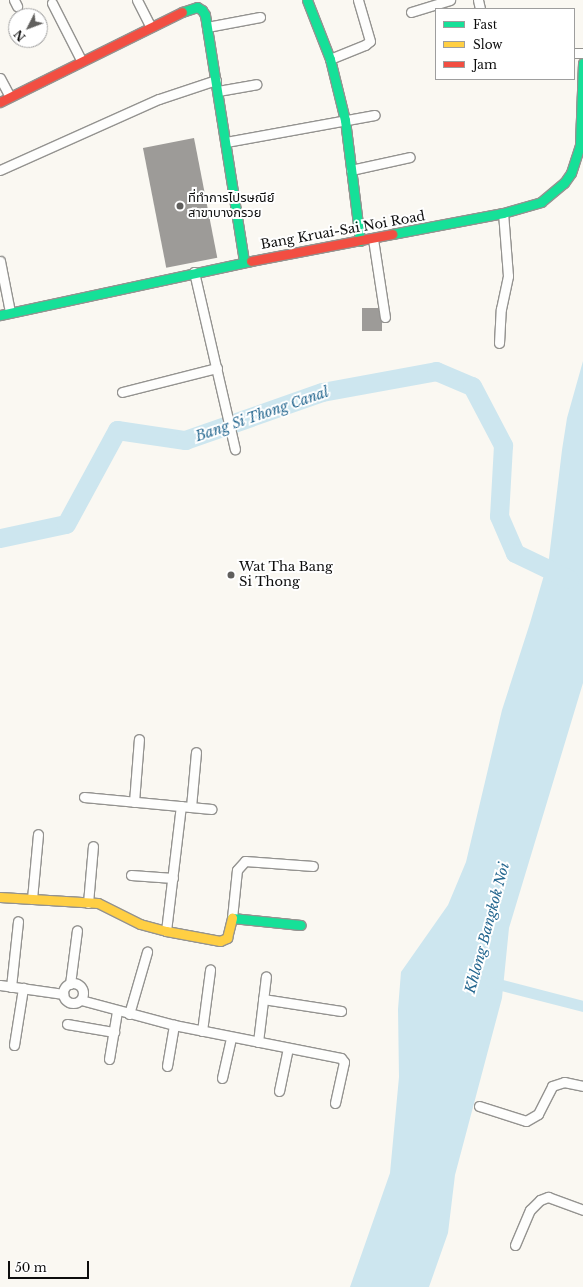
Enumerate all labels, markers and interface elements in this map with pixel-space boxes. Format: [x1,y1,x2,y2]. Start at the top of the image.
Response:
north arrow [8,8,48,48]
legend [435,8,575,80]
text: Fast [473,17,497,32]
text: N [11,27,28,44]
text: Slow [473,37,502,52]
text: Jam [473,57,497,72]
place label: ที่ทำการไปรษณีย์ สาขาบางกรวย [188,191,274,222]
marker: ที่ทำการไปรษณีย์ สาขาบางกรวย [175,201,185,211]
street label: Bang Kruai-Sai Noi Road [260,209,426,253]
water label: Bang Si Thong Canal [193,383,331,445]
place label: Wat Tha Bang Si Thong [239,560,333,591]
marker: Wat Tha Bang Si Thong [226,570,236,580]
water label: Khlong Bangkok Noi [461,861,513,995]
scale bar [10,1253,91,1279]
text: 50 m [15,1260,47,1275]

